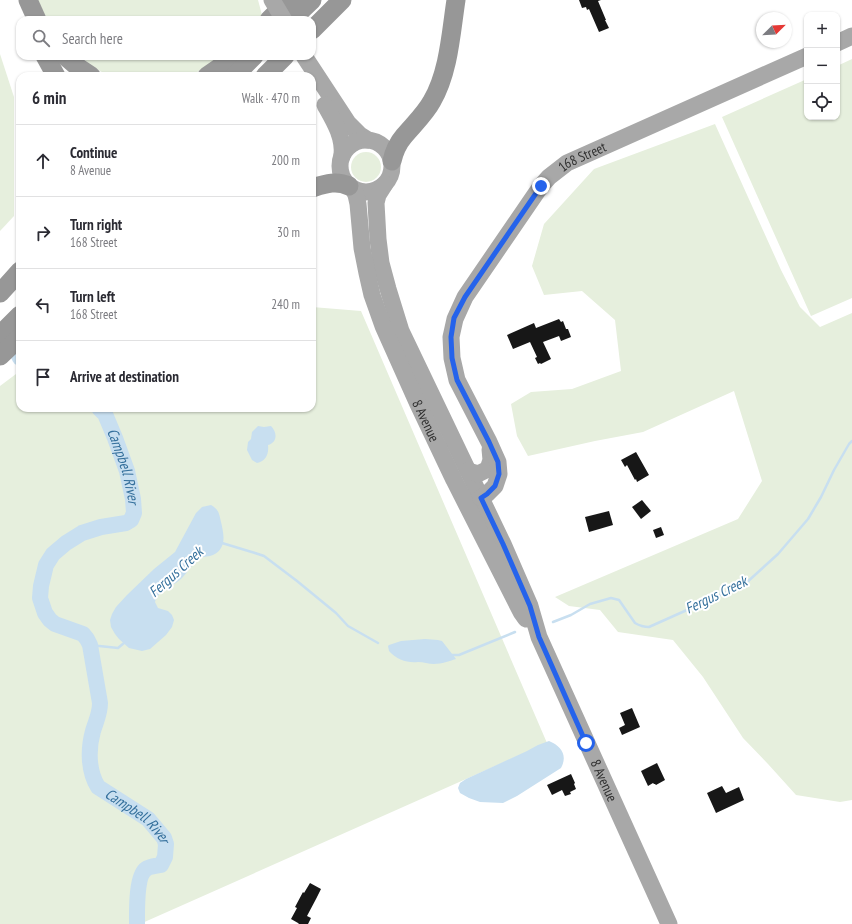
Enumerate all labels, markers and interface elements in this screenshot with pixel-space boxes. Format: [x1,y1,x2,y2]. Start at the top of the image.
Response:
north arrow [756,12,792,48]
map controls [804,12,840,120]
button: + [804,12,840,48]
search box [16,16,316,60]
icon: search [30,27,52,49]
text: Search here [62,29,123,48]
button: − [804,48,840,84]
button: locate [804,84,840,120]
text: 6 min [32,87,66,109]
text: Walk · 470 m [242,90,300,107]
street label: 168 Street [554,138,609,176]
text: Continue [70,143,117,162]
icon: ahead [32,150,54,172]
text: 200 m [271,152,300,169]
text: 8 Avenue [70,162,111,179]
route end [532,177,550,195]
text: Turn right [70,215,122,234]
icon: right [32,222,54,244]
text: 30 m [277,224,300,241]
text: 168 Street [70,234,117,251]
text: Turn left [70,287,115,306]
icon: left [32,294,54,316]
text: 240 m [271,296,300,313]
text: 168 Street [70,306,117,323]
icon: arrive [32,366,54,388]
text: Arrive at destination [70,367,179,386]
street label: 8 Avenue [408,397,444,445]
water label: Campbell River [103,425,143,507]
water label: Fergus Creek [145,541,208,601]
water label: Fergus Creek [682,570,752,618]
route start [577,734,595,752]
street label: 8 Avenue [587,757,621,805]
water label: Campbell River [102,784,175,847]

